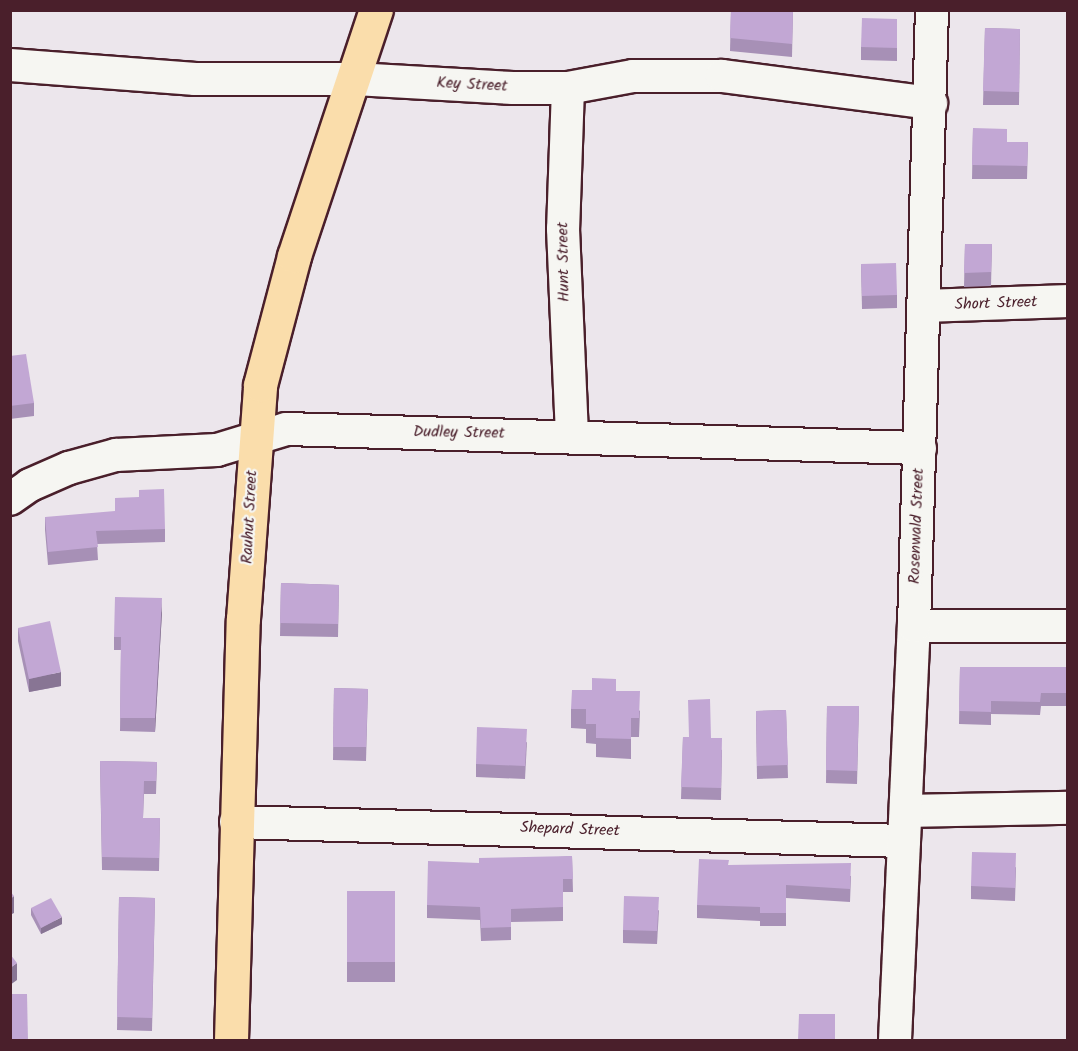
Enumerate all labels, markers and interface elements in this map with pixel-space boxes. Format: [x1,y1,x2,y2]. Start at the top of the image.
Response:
street label: Key Street [436,74,508,96]
street label: Hunt Street [554,222,574,302]
street label: Short Street [954,293,1038,315]
street label: Dudley Street [413,423,505,443]
street label: Rosenwald Street [905,468,929,584]
street label: Rauhut Street [238,470,262,564]
street label: Shepard Street [520,819,620,841]

